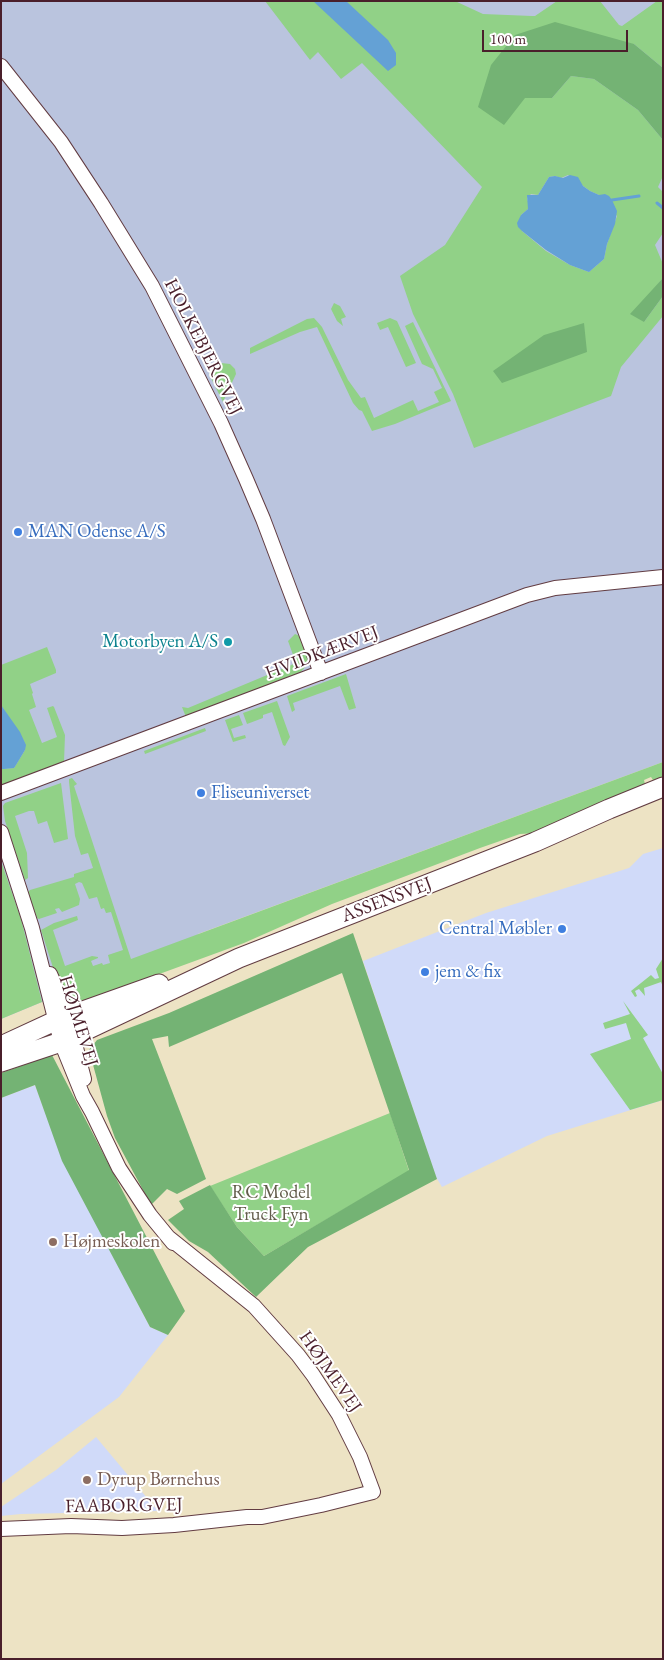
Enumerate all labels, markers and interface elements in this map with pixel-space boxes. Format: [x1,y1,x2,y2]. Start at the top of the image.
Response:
scale bar [484,20,630,52]
text: 100 m [490,29,526,48]
street label: HOLKEBJERGVEJ [159,275,247,419]
place label: MAN Odense A/S [28,521,166,543]
marker: MAN Odense A/S [12,526,24,538]
street label: HVIDKÆRVEJ [262,621,382,685]
place label: Motorbyen A/S [102,631,218,653]
marker: Motorbyen A/S [222,636,234,648]
place label: Fliseuniverset [211,782,309,804]
marker: Fliseuniverset [195,787,207,799]
street label: ASSENSVEJ [338,872,436,928]
place label: Central Møbler [439,918,552,940]
marker: Central Møbler [556,923,568,935]
place label: jem & fix [435,961,501,983]
marker: jem & fix [419,966,431,978]
street label: HØJMEVEJ [53,973,103,1069]
park label: RC Model Truck Fyn [232,1182,310,1226]
place label: Højmeskolen [63,1231,160,1253]
marker: Højmeskolen [47,1236,59,1248]
street label: HØJMEVEJ [294,1327,366,1417]
place label: Dyrup Børnehus [97,1469,220,1491]
marker: Dyrup Børnehus [81,1474,93,1486]
street label: FAABORGVEJ [65,1494,183,1518]

